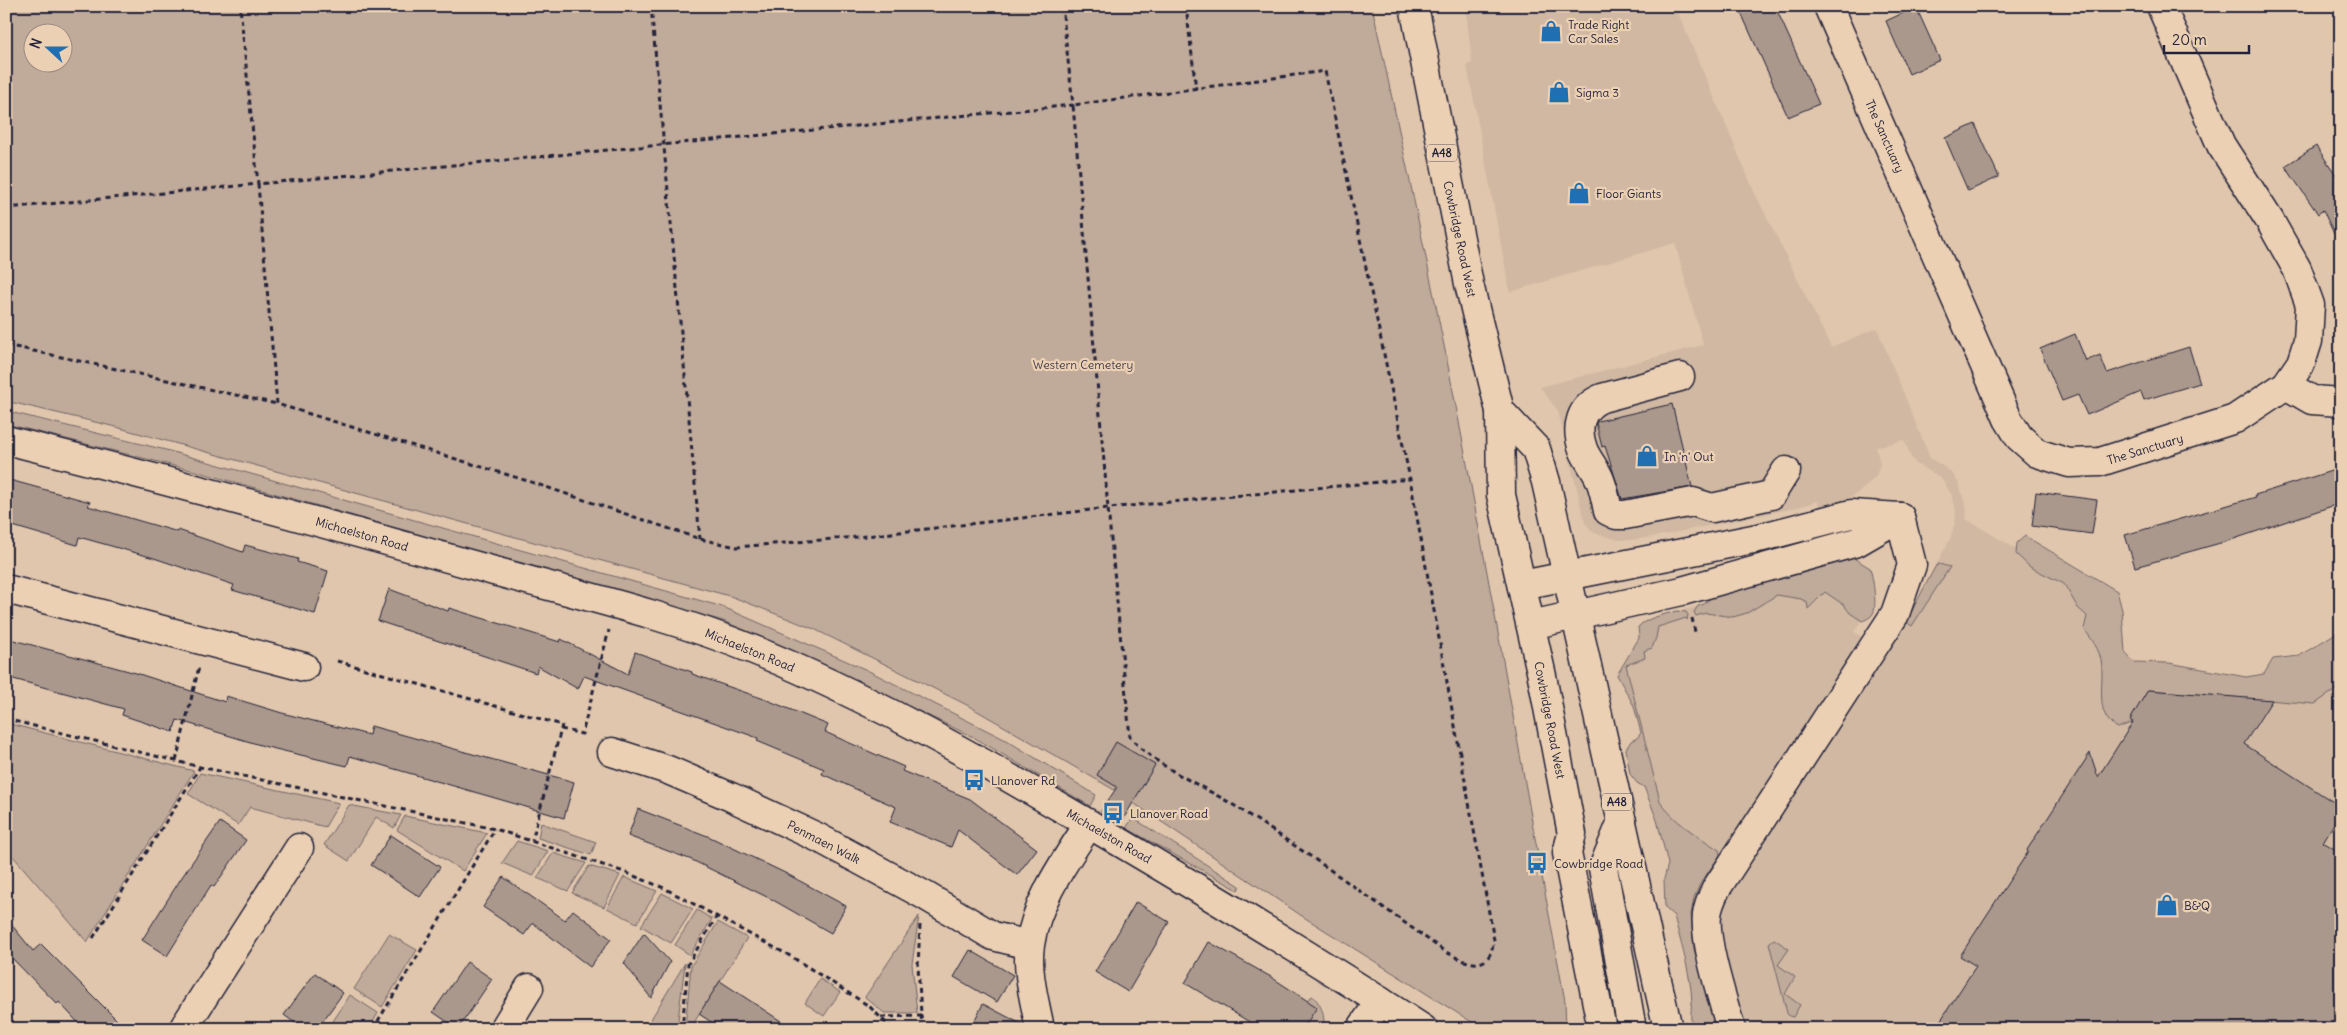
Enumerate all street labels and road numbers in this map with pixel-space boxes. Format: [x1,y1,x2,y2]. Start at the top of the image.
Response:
street label: The Sanctuary [1862,97,1908,175]
road number: A48 [1427,144,1457,162]
street label: Cowbridge Road West [1440,179,1480,299]
street label: The Sanctuary [2105,430,2185,468]
street label: Michaelston Road [314,514,410,554]
street label: Michaelston Road [703,625,797,675]
street label: Cowbridge Road West [1531,660,1569,780]
road number: A48 [1602,794,1632,810]
street label: Michaelston Road [1064,806,1154,866]
street label: Penmaen Walk [785,817,863,867]

